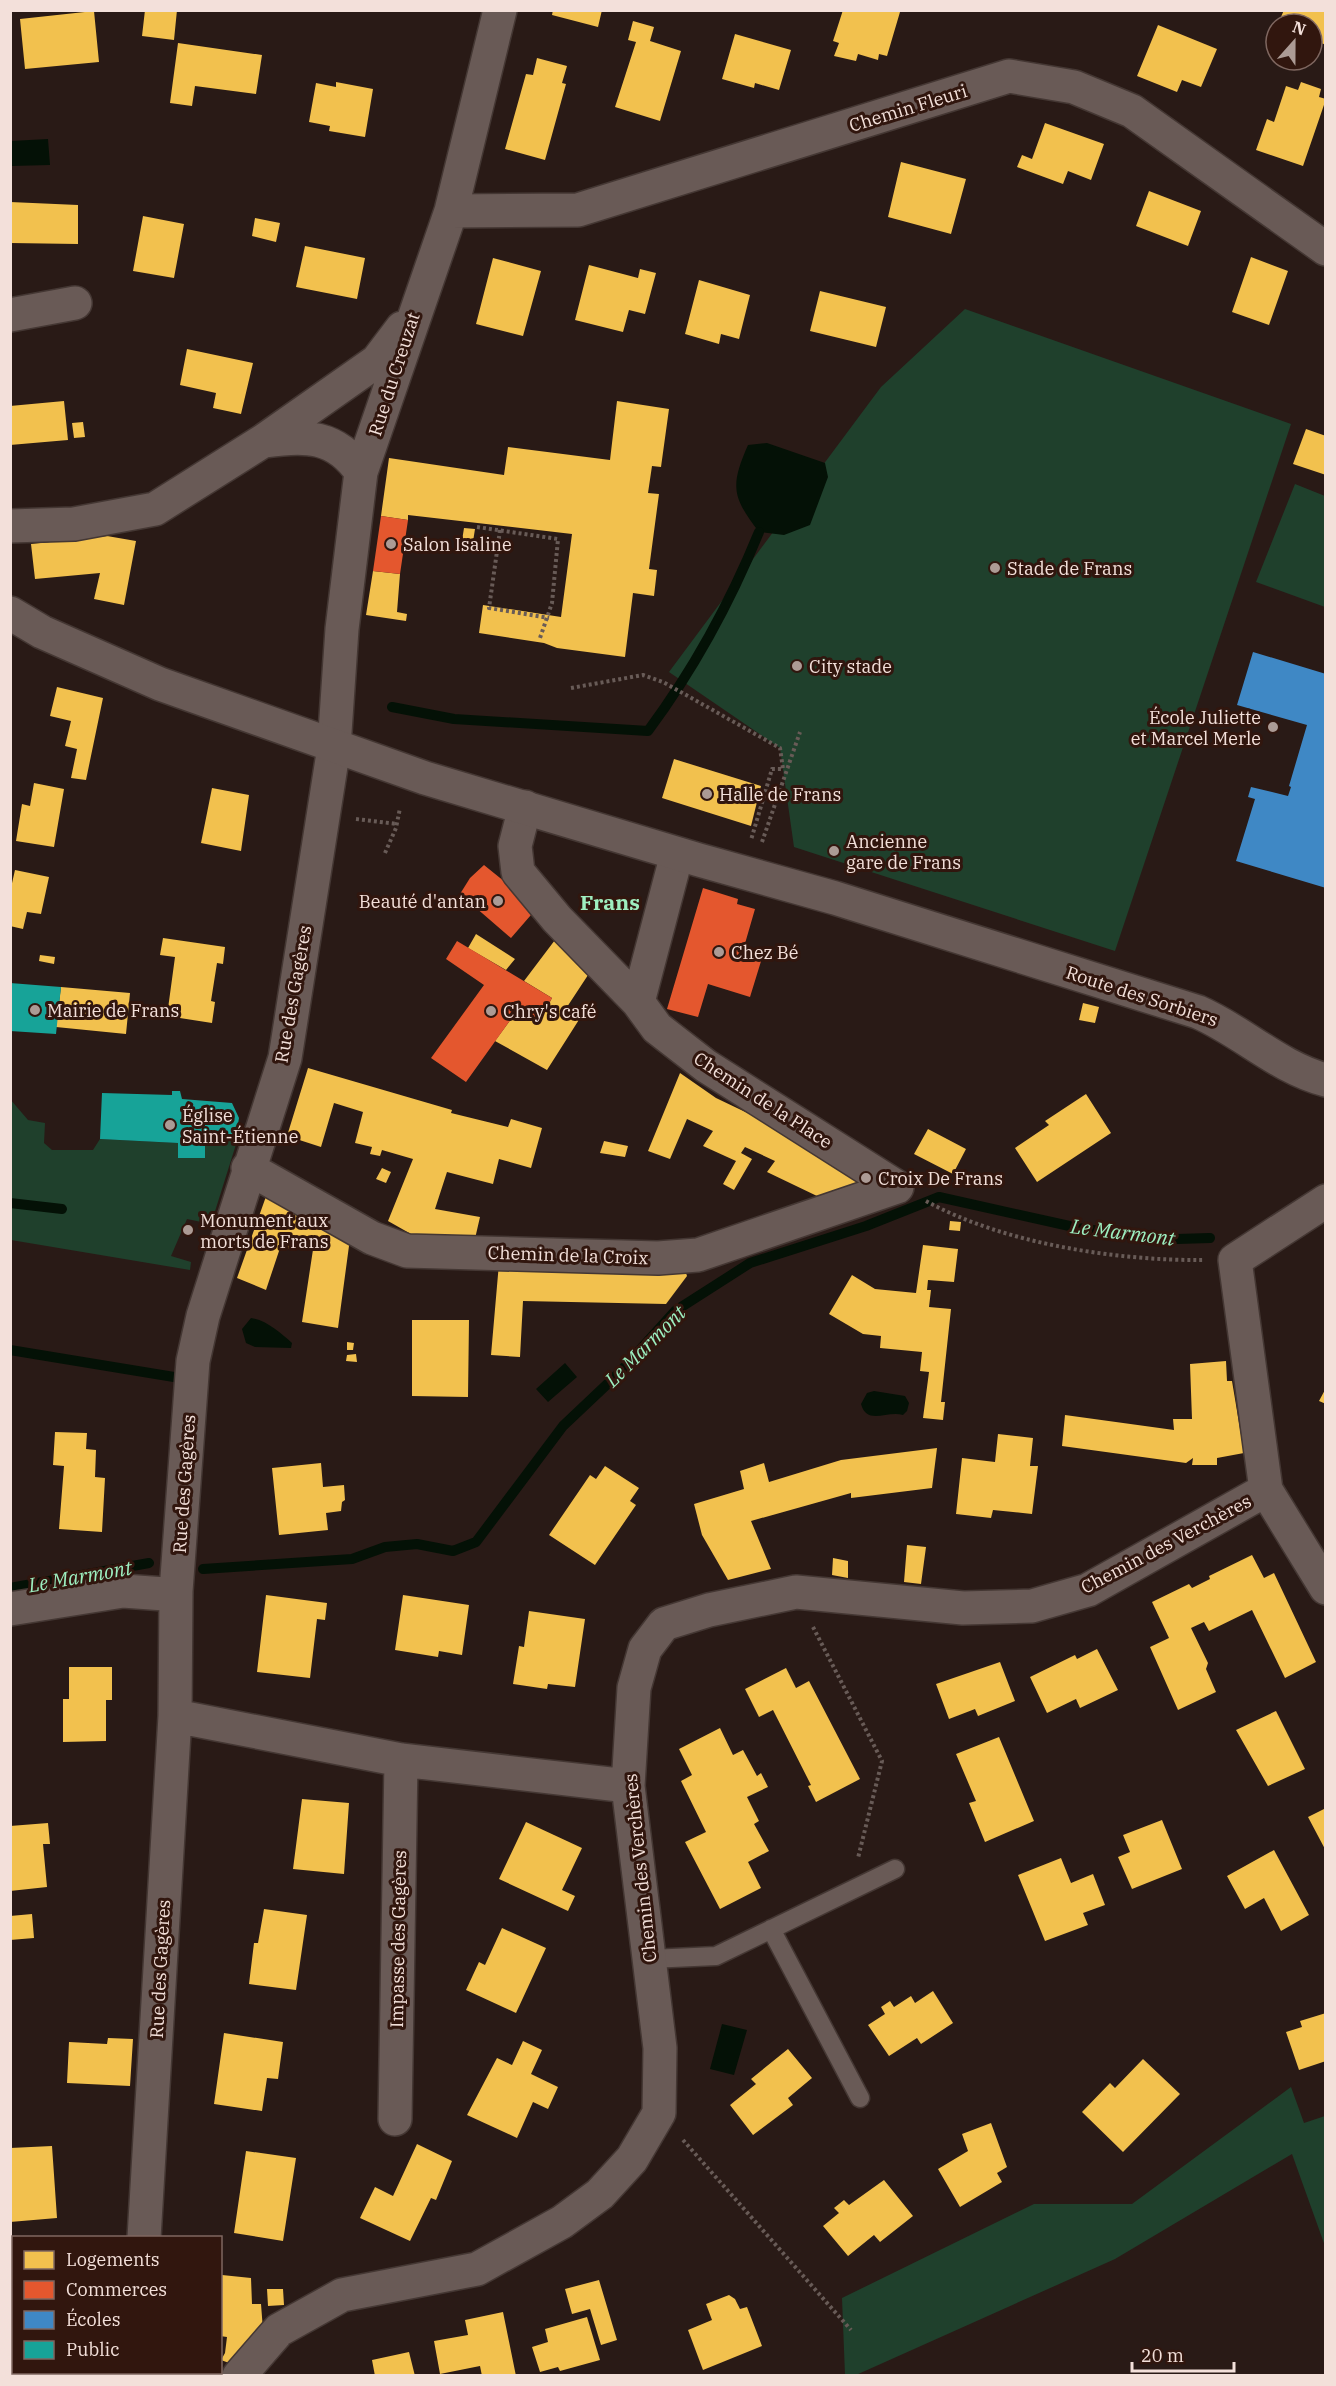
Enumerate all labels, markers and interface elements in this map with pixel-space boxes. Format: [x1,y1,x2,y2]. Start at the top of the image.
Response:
north arrow [1264,12,1324,72]
text: N [1290,16,1309,40]
street label: Chemin Fleuri [846,79,970,137]
street label: Rue du Creuzat [363,309,425,439]
place label: Salon Isaline [403,533,512,556]
marker: Salon Isaline [384,537,398,551]
place label: Stade de Frans [1007,557,1132,580]
marker: Stade de Frans [988,561,1002,575]
place label: City stade [809,655,892,678]
marker: City stade [790,659,804,673]
place label: École Juliette et Marcel Merle [1131,706,1261,750]
marker: École Juliette et Marcel Merle [1266,720,1280,734]
place label: Halle de Frans [719,783,841,806]
marker: Halle de Frans [700,787,714,801]
place label: Ancienne gare de Frans [846,830,961,874]
marker: Ancienne gare de Frans [827,844,841,858]
district label: Frans [580,888,640,916]
place label: Beauté d'antan [359,890,486,913]
marker: Beauté d'antan [491,894,505,908]
street label: Rue des Gagères [270,923,316,1065]
place label: Chez Bé [731,941,799,964]
marker: Chez Bé [712,945,726,959]
street label: Route des Sorbiers [1063,961,1221,1031]
place label: Mairie de Frans [47,999,179,1022]
place label: Chry's café [503,1000,596,1023]
marker: Mairie de Frans [28,1003,42,1017]
marker: Chry's café [484,1004,498,1018]
street label: Chemin de la Place [689,1047,837,1153]
place label: Église Saint-Étienne [182,1104,299,1148]
marker: Église Saint-Étienne [163,1118,177,1132]
place label: Croix De Frans [878,1167,1003,1190]
marker: Croix De Frans [859,1171,873,1185]
place label: Monument aux morts de Frans [200,1209,328,1253]
water label: Le Marmont [1068,1212,1178,1252]
marker: Monument aux morts de Frans [181,1223,195,1237]
street label: Chemin de la Croix [487,1241,649,1269]
water label: Le Marmont [598,1299,692,1393]
street label: Rue des Gagères [168,1414,200,1554]
street label: Chemin des Verchères [1077,1489,1255,1599]
water label: Le Marmont [25,1553,135,1599]
street label: Chemin des Verchères [619,1772,661,1964]
street label: Impasse des Gagères [385,1850,411,2028]
street label: Rue des Gagères [145,1899,175,2039]
legend [12,2236,222,2374]
text: Logements [66,2248,160,2271]
text: Commerces [66,2278,167,2301]
text: Écoles [66,2308,120,2331]
scale bar [1132,2335,1234,2373]
text: Public [66,2338,120,2361]
text: 20 m [1141,2344,1184,2367]

